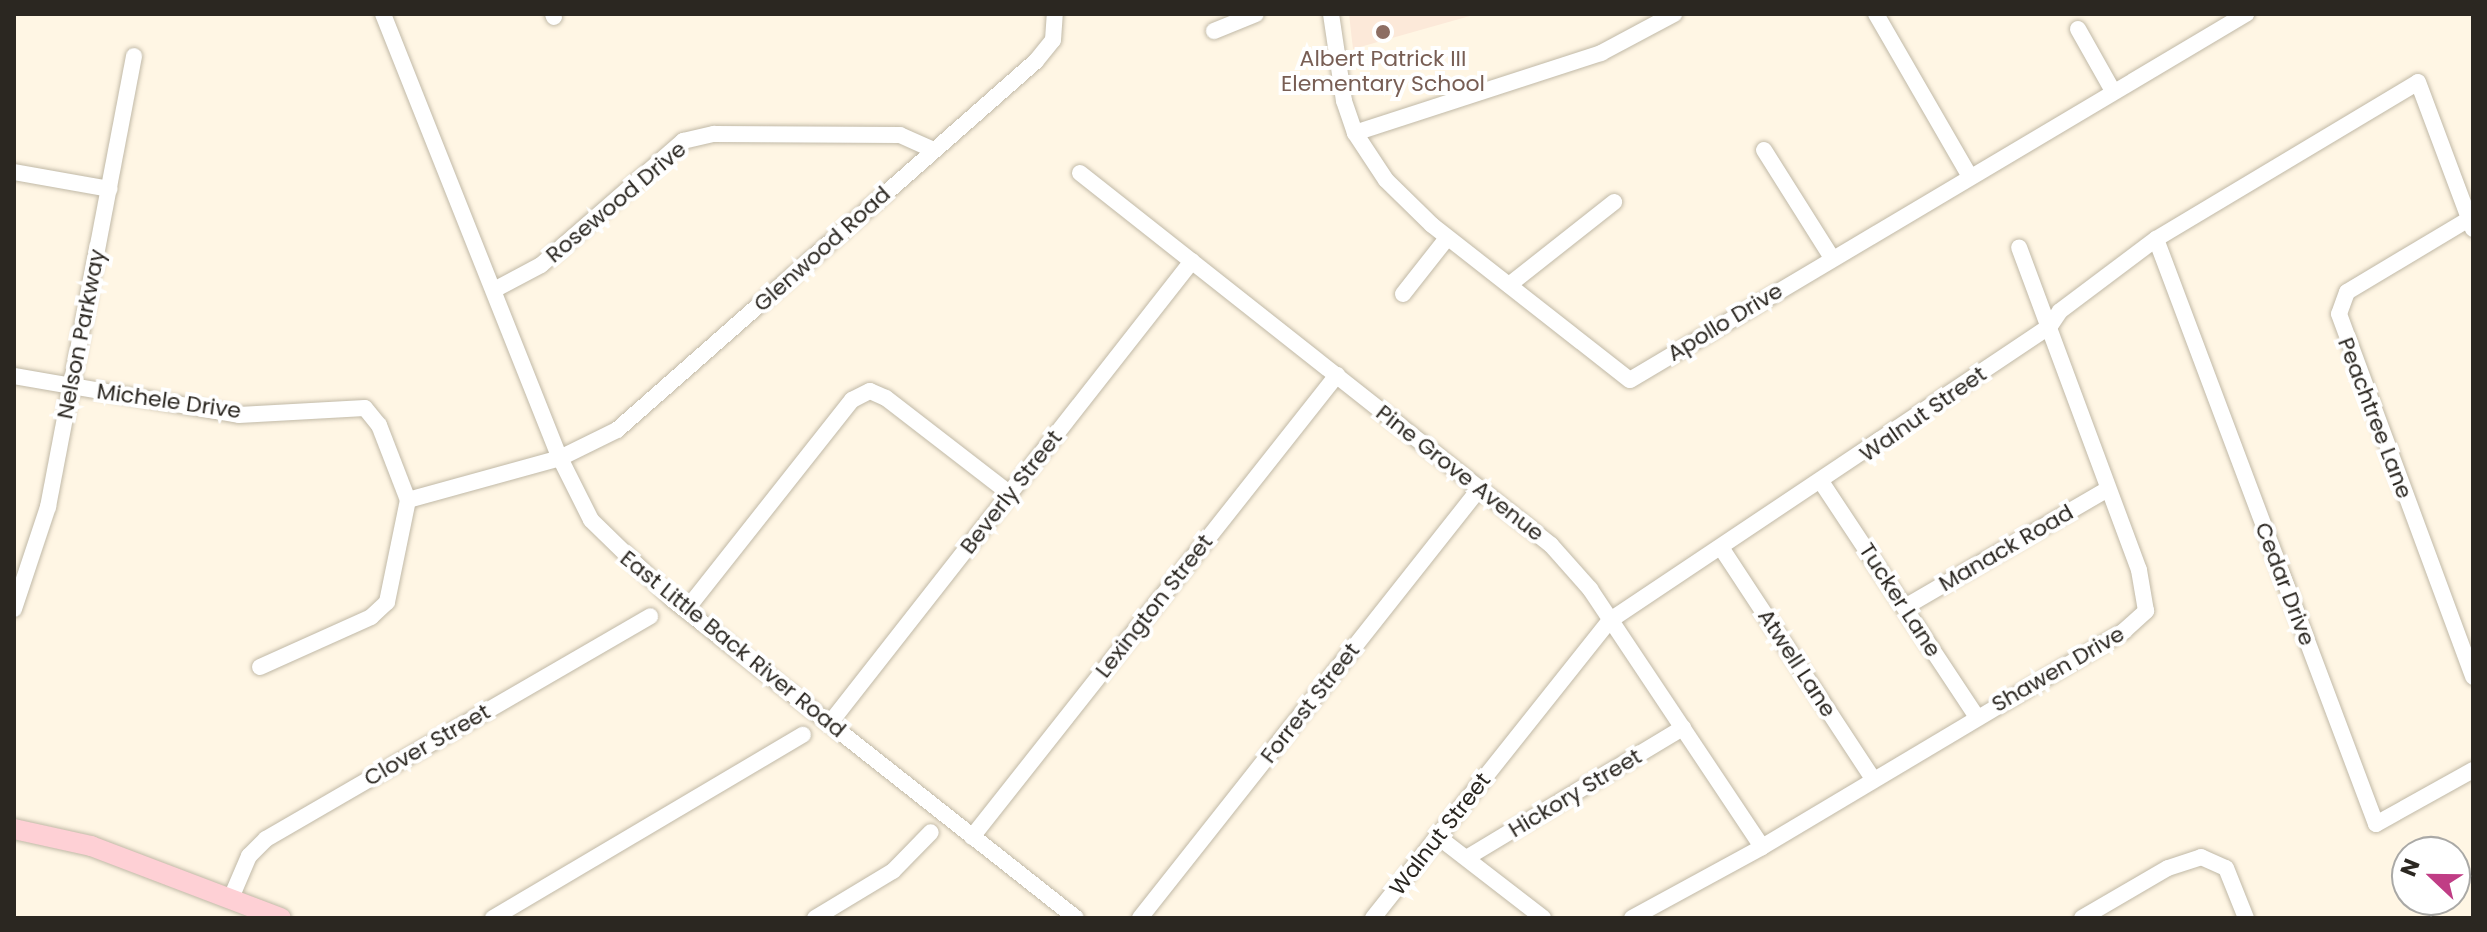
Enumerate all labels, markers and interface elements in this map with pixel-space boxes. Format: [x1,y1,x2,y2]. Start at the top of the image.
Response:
marker: Albert Patrick III Elementary School [1374,23,1392,41]
place label: Albert Patrick III Elementary School [1281,45,1485,96]
street label: Rosewood Drive [541,136,691,268]
street label: Glenwood Road [748,181,896,317]
street label: Nelson Parkway [52,247,110,421]
street label: Apollo Drive [1663,277,1787,367]
street label: Peachtree Lane [2332,334,2418,502]
street label: Walnut Street [1855,361,1991,467]
street label: Michele Drive [95,378,243,424]
street label: Pine Grove Avenue [1371,399,1549,547]
street label: Beverly Street [955,425,1067,559]
street label: Manack Road [1934,499,2078,597]
street label: Cedar Drive [2249,519,2321,649]
street label: Lexington Street [1090,529,1218,683]
street label: Tucker Lane [1853,538,1947,662]
street label: East Little Back River Road [615,545,851,743]
street label: Atwell Lane [1752,604,1842,722]
street label: Shawen Drive [1987,620,2129,718]
street label: Forrest Street [1255,638,1365,768]
street label: Clover Street [359,698,495,792]
street label: Hickory Street [1504,743,1646,843]
street label: Walnut Street [1384,767,1496,901]
north arrow [2391,836,2471,916]
text: N [2393,854,2428,881]

